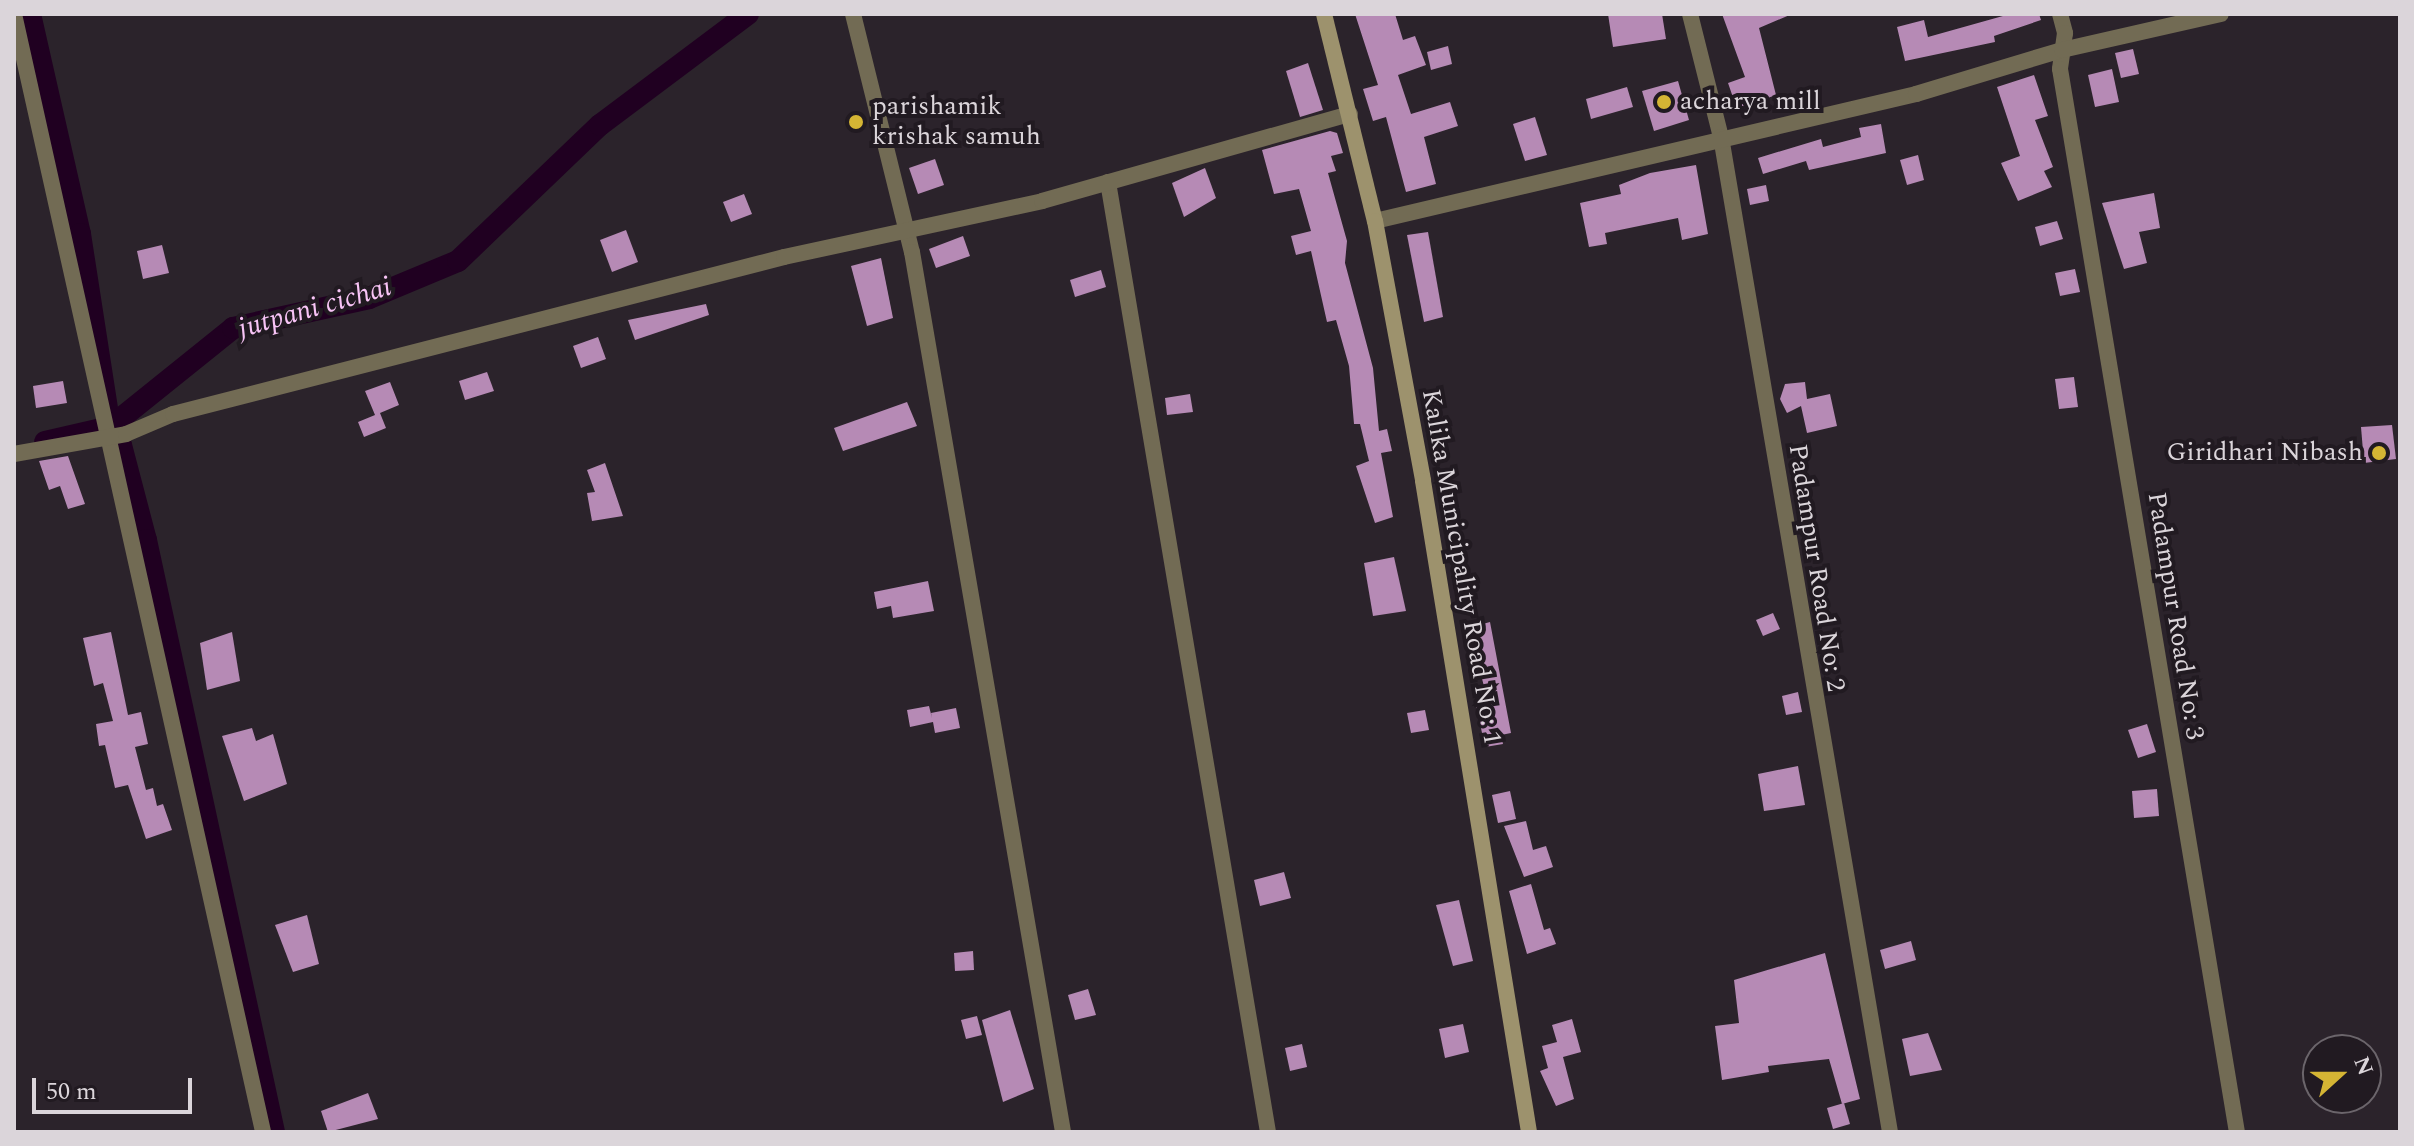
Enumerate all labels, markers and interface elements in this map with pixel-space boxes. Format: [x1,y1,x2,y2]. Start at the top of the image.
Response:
place label: acharya mill [1680,86,1821,118]
place label: parishamik krishak samuh [872,91,1041,152]
marker: acharya mill [1655,93,1673,111]
marker: parishamik krishak samuh [847,113,865,131]
water label: jutpani cichai [234,270,396,346]
street label: Kalika Municipality Road No: 1 [1414,387,1508,747]
place label: Giridhari Nibash [2167,437,2363,469]
street label: Padampur Road No: 2 [1781,442,1851,694]
marker: Giridhari Nibash [2370,444,2388,462]
street label: Padampur Road No: 3 [2140,490,2210,742]
north arrow [2302,1034,2382,1114]
text: N [2344,1052,2382,1080]
scale bar [36,1062,196,1112]
text: 50 m [46,1074,97,1110]

